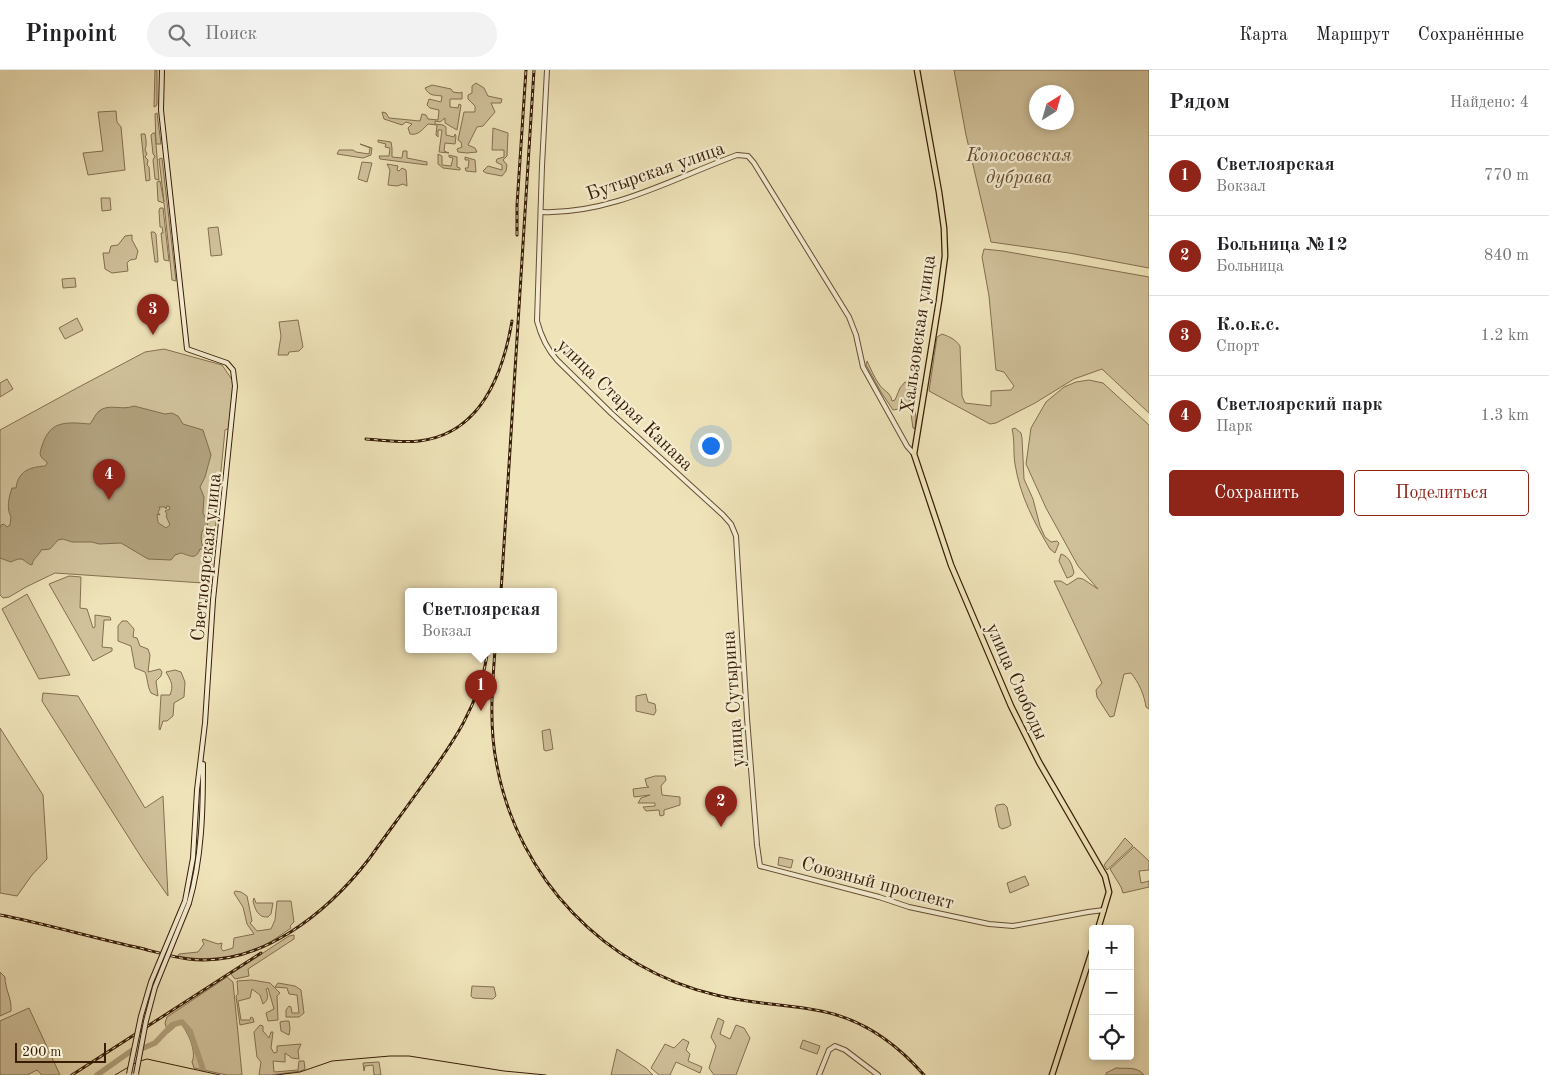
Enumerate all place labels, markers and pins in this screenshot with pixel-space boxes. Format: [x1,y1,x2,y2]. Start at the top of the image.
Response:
pin: 3 [137,294,169,335]
pin: 4 [93,459,125,500]
pin: 1 [465,670,497,711]
pin: 2 [705,786,737,827]

